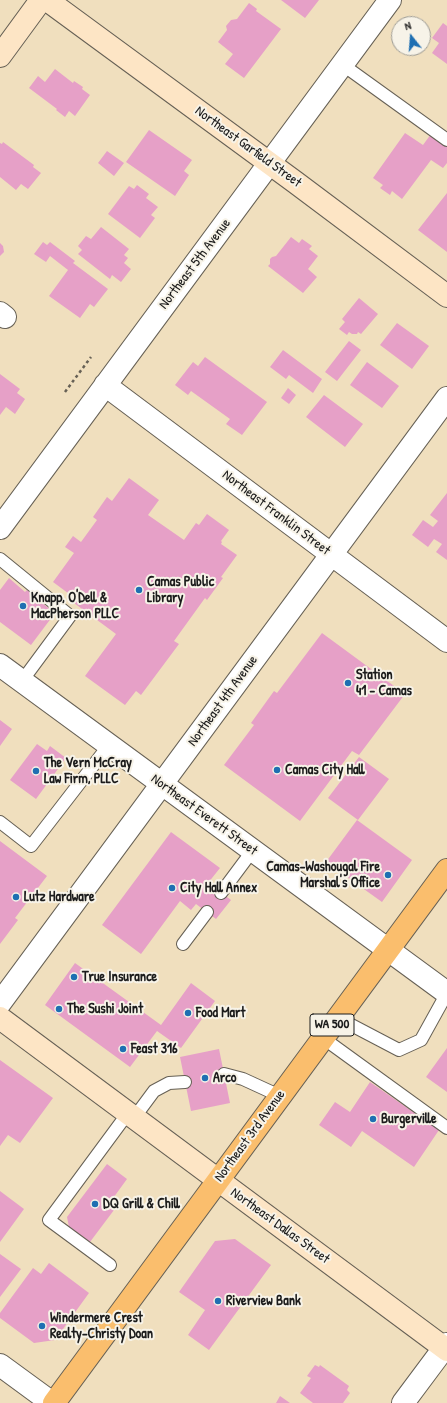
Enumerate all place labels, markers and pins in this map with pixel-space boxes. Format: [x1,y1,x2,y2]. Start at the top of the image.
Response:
place label: Camas Public Library [147,574,214,606]
marker: Camas Public Library [134,585,144,595]
place label: Knapp, O'Dell & MacPherson PLLC [31,590,119,622]
marker: Knapp, O'Dell & MacPherson PLLC [18,601,28,611]
place label: Station 41 - Camas [356,667,412,700]
marker: Station 41 - Camas [343,678,353,688]
place label: The Vern McCray Law Firm, PLLC [44,755,132,788]
place label: Camas City Hall [285,762,365,778]
marker: Camas City Hall [272,765,282,775]
marker: The Vern McCray Law Firm, PLLC [31,766,41,776]
place label: Camas-Washougal Fire Marshal's Office [266,859,380,892]
marker: Camas-Washougal Fire Marshal's Office [383,870,393,880]
place label: City Hall Annex [180,880,257,896]
marker: City Hall Annex [167,883,177,893]
place label: Lutz Hardware [24,889,95,905]
marker: Lutz Hardware [11,892,21,902]
place label: True Insurance [82,969,157,985]
marker: True Insurance [69,972,79,982]
place label: The Sushi Joint [67,1001,143,1017]
marker: The Sushi Joint [54,1004,64,1014]
place label: Food Mart [196,1005,245,1021]
marker: Food Mart [183,1008,193,1018]
place label: Feast 316 [131,1041,178,1057]
marker: Feast 316 [118,1044,128,1054]
place label: Arco [213,1070,236,1086]
marker: Arco [200,1073,210,1083]
place label: Burgerville [381,1111,437,1127]
marker: Burgerville [368,1114,378,1124]
place label: DQ Grill & Chill [103,1196,180,1212]
marker: DQ Grill & Chill [90,1199,100,1209]
place label: Riverview Bank [226,1293,301,1309]
marker: Riverview Bank [213,1296,223,1306]
place label: Windermere Crest Realty-Christy Doan [50,1310,153,1342]
marker: Windermere Crest Realty-Christy Doan [37,1321,47,1331]

